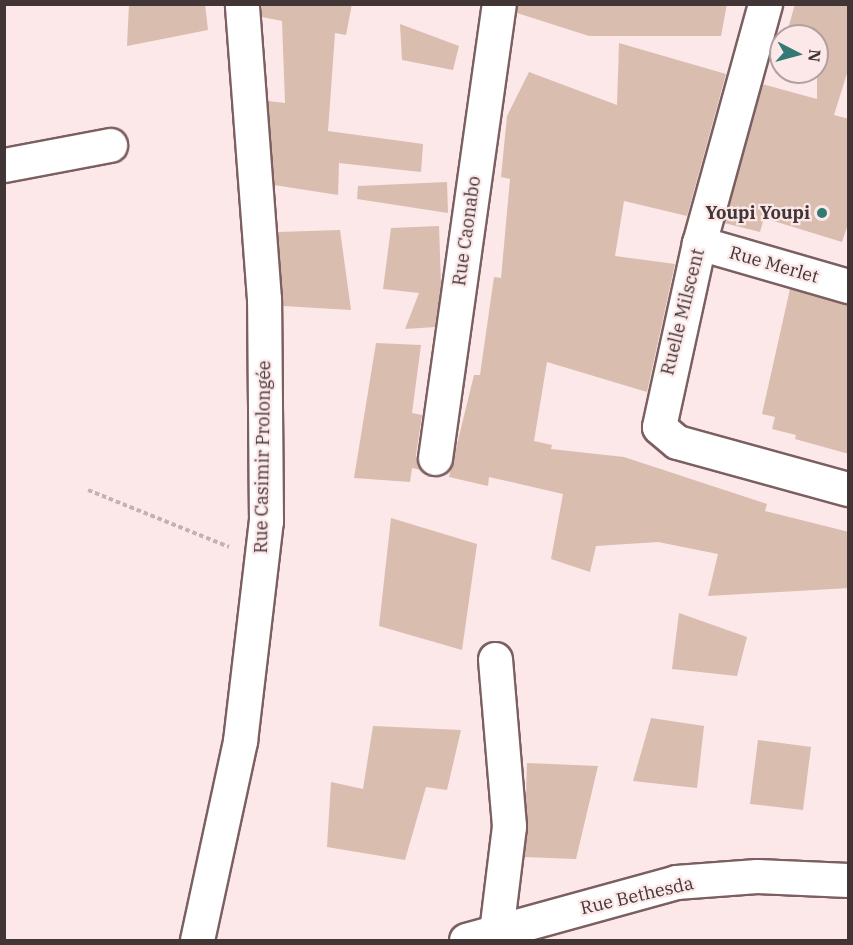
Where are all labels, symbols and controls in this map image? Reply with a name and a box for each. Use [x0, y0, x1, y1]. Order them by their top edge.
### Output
north arrow [769, 24, 829, 84]
text: N [804, 48, 826, 63]
street label: Rue Caonabo [449, 175, 485, 287]
place label: Youpi Youpi [705, 202, 810, 224]
marker: Youpi Youpi [815, 206, 829, 220]
street label: Rue Merlet [727, 242, 821, 288]
street label: Ruelle Milscent [657, 247, 709, 377]
street label: Rue Casimir Prolongée [251, 360, 275, 554]
street label: Rue Bethesda [578, 872, 696, 920]

